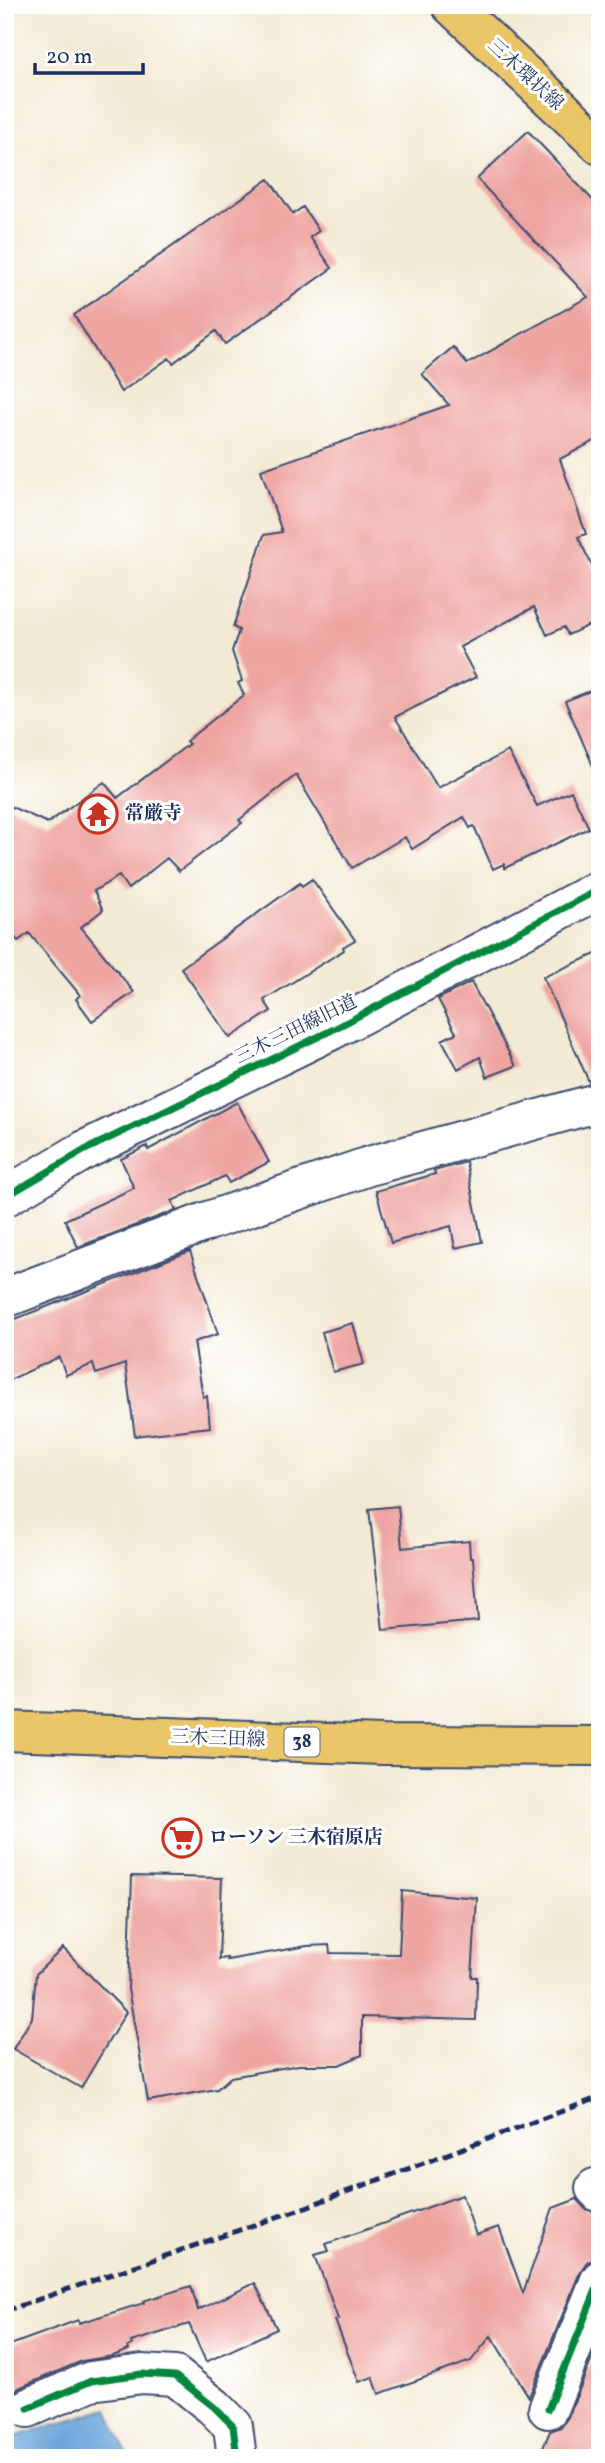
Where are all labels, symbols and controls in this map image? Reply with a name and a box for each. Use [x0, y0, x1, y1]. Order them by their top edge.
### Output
scale bar [35, 32, 144, 76]
street label: 三木環状線 [481, 33, 569, 117]
text: 20 m [46, 43, 92, 72]
temple icon: 常厳寺 [77, 793, 119, 835]
place label: 常厳寺 [125, 801, 182, 827]
street label: 三木三田線旧道 [231, 989, 361, 1071]
street label: 三木三田線 [170, 1724, 266, 1754]
road number: 38 [284, 1728, 320, 1756]
supermarket icon: ローソン 三木宿原店 [161, 1817, 203, 1859]
place label: ローソン 三木宿原店 [209, 1825, 383, 1851]

